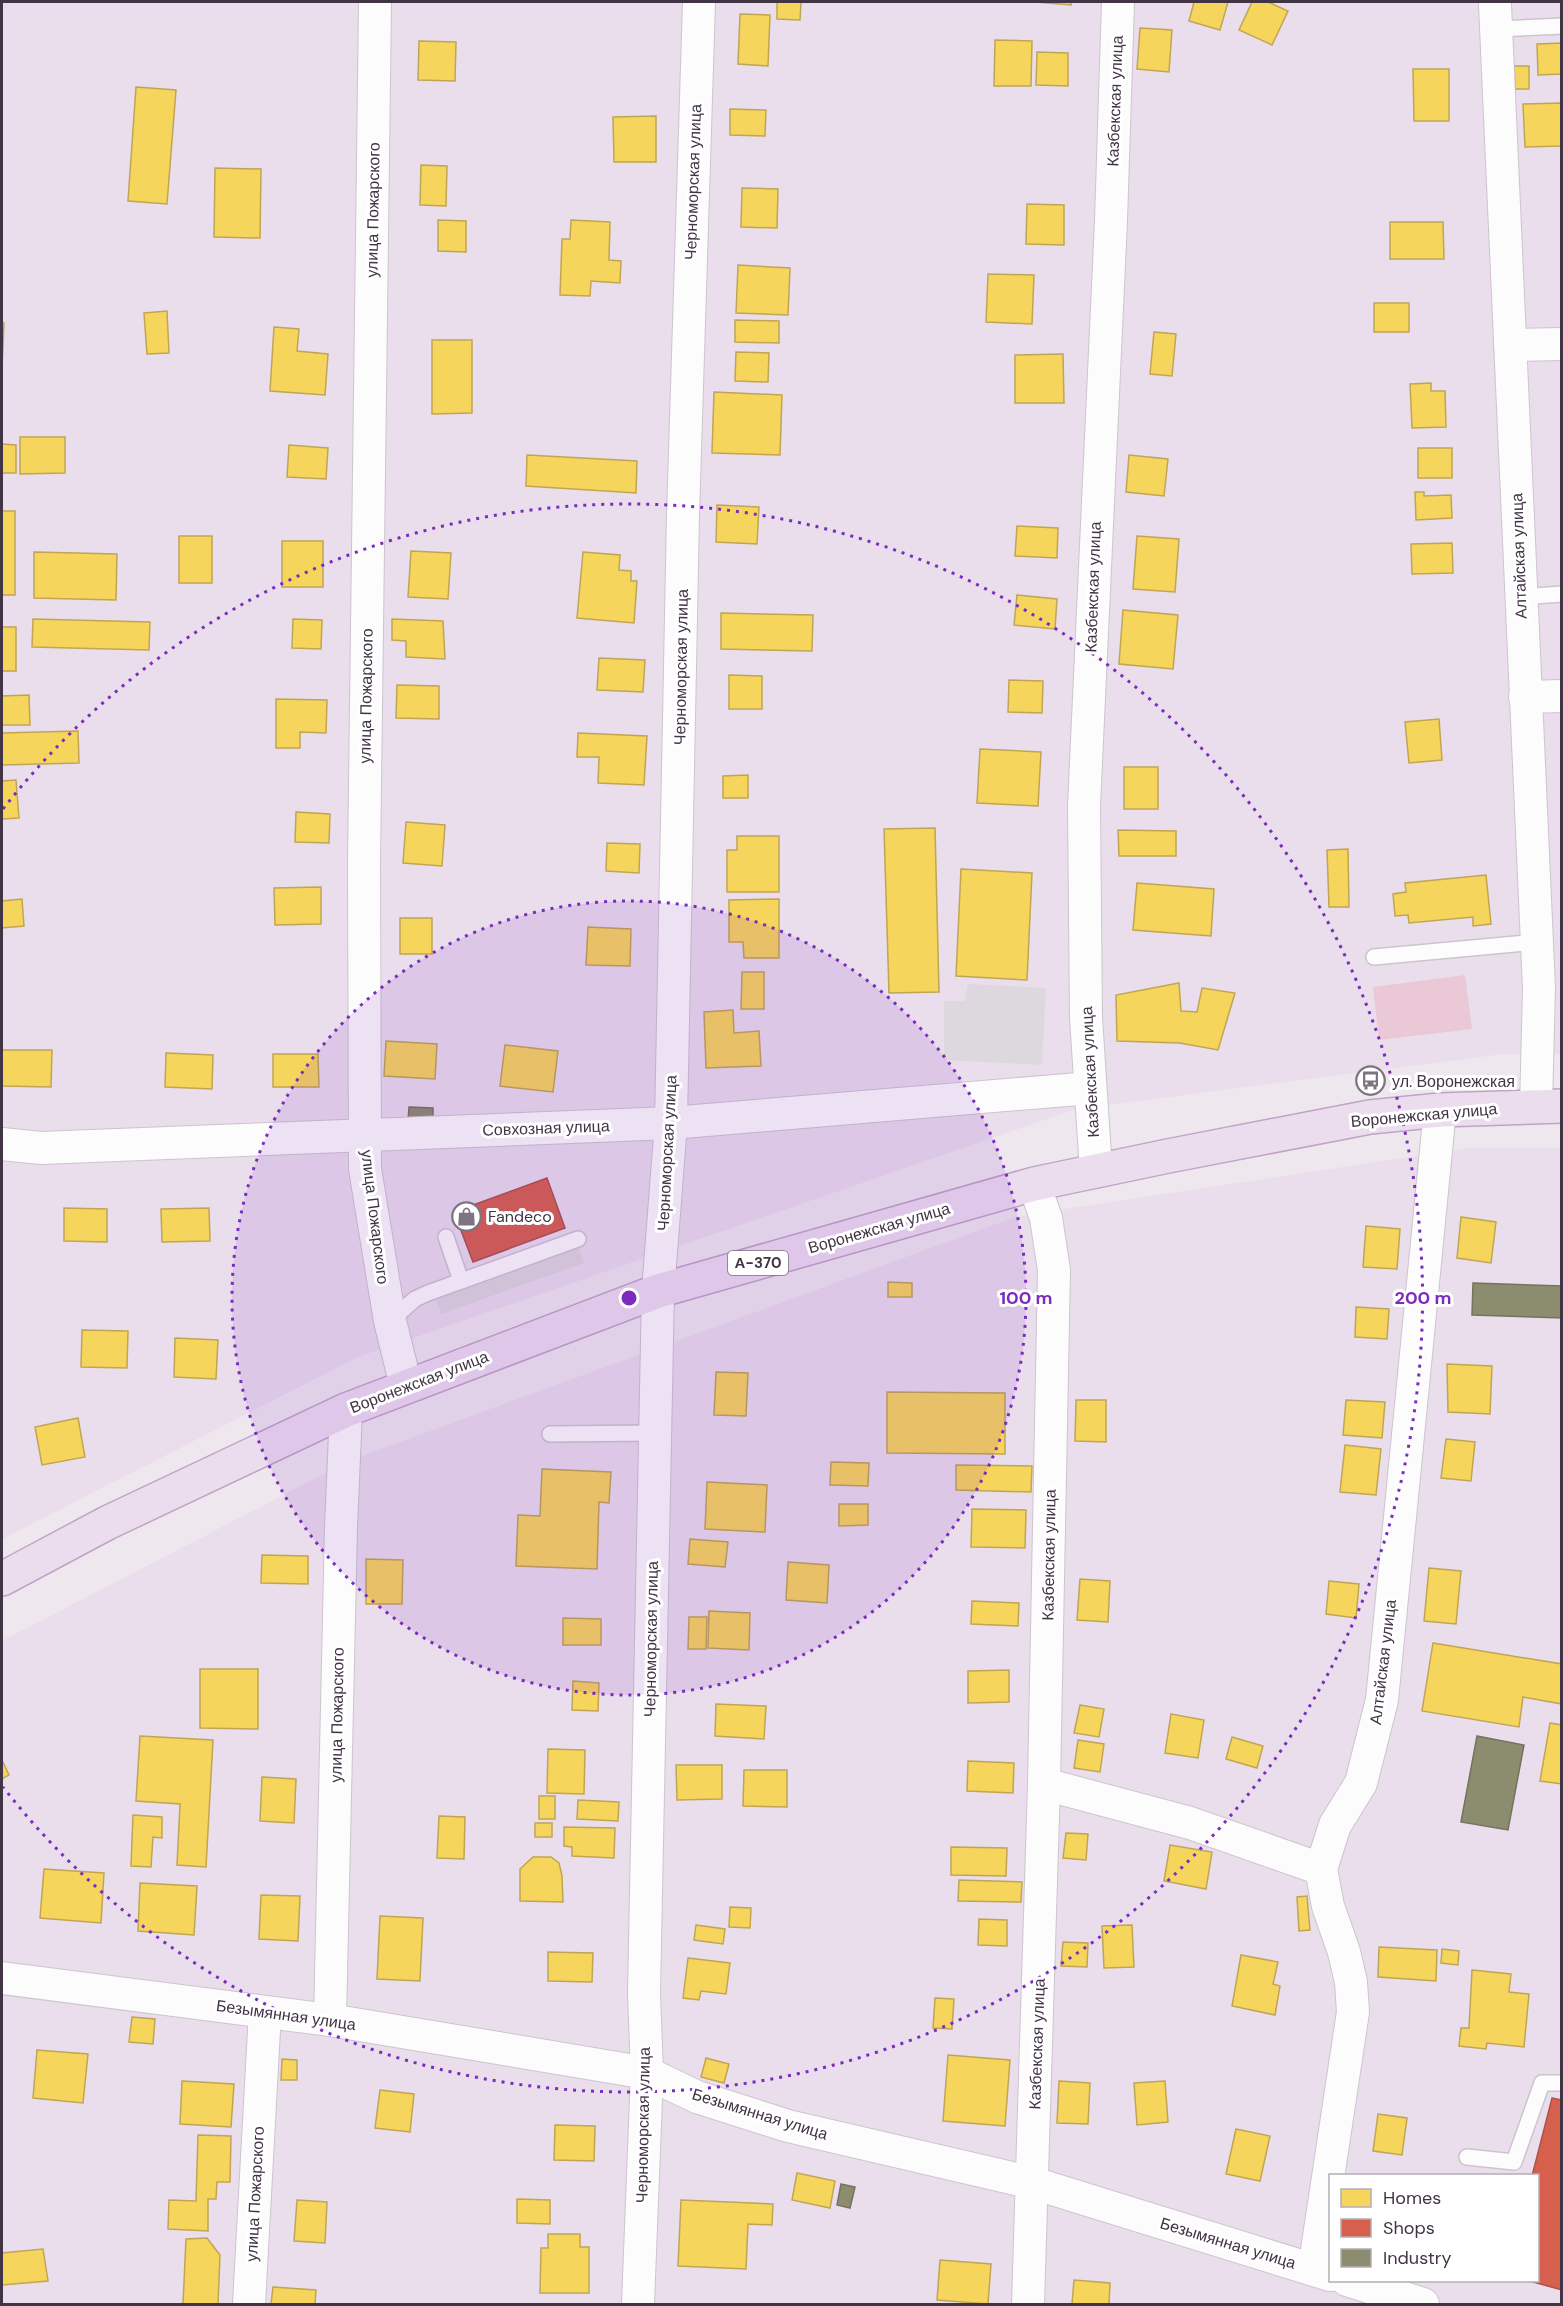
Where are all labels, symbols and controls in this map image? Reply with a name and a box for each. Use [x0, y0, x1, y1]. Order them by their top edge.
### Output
street label: Казбекская улица [1102, 35, 1128, 167]
street label: Черноморская улица [680, 104, 706, 260]
street label: улица Пожарского [361, 142, 385, 278]
street label: Алтайская улица [1506, 493, 1532, 619]
street label: Казбекская улица [1080, 521, 1106, 653]
street label: Черноморская улица [669, 589, 693, 745]
street label: улица Пожарского [354, 628, 378, 764]
street label: Казбекская улица [1076, 1006, 1104, 1138]
bus stop icon: ул. Воронежская [1355, 1065, 1387, 1097]
place label: ул. Воронежская [1392, 1071, 1515, 1092]
street label: Черноморская улица [652, 1074, 682, 1232]
street label: Воронежская улица [1350, 1098, 1498, 1132]
street label: Совхозная улица [482, 1115, 610, 1141]
street label: улица Пожарского [356, 1149, 394, 1286]
street label: Воронежская улица [806, 1198, 953, 1258]
shop icon: Fandeco [451, 1200, 483, 1232]
place label: Fandeco [488, 1206, 552, 1227]
road number: А-370 [728, 1251, 788, 1275]
text: 100 m [999, 1286, 1053, 1310]
text: 200 m [1395, 1286, 1451, 1310]
centre of rings [619, 1288, 639, 1308]
street label: Воронежская улица [347, 1346, 491, 1418]
street label: Казбекская улица [1037, 1489, 1061, 1621]
street label: Черноморская улица [639, 1561, 663, 1717]
street label: Алтайская улица [1365, 1598, 1401, 1726]
street label: улица Пожарского [325, 1647, 349, 1783]
street label: Казбекская улица [1024, 1978, 1050, 2110]
street label: Безымянная улица [215, 1995, 357, 2035]
street label: Черноморская улица [631, 2047, 655, 2203]
street label: Безымянная улица [689, 2083, 831, 2145]
street label: улица Пожарского [241, 2126, 269, 2262]
legend [1329, 2174, 1539, 2282]
text: Homes [1383, 2186, 1441, 2210]
street label: Безымянная улица [1157, 2212, 1299, 2274]
text: Shops [1383, 2216, 1435, 2240]
text: Industry [1383, 2246, 1452, 2270]

